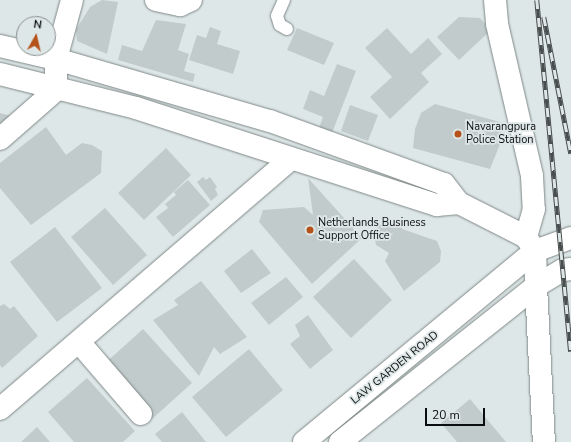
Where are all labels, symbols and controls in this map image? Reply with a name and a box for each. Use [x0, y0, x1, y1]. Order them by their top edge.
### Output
north arrow [16, 16, 56, 56]
text: N [32, 17, 43, 33]
place label: Navarangpura Police Station [466, 121, 536, 147]
marker: Navarangpura Police Station [453, 129, 463, 139]
place label: Netherlands Business Support Office [318, 217, 426, 243]
marker: Netherlands Business Support Office [305, 225, 315, 235]
street label: LAW GARDEN ROAD [349, 329, 441, 407]
scale bar [427, 400, 487, 426]
text: 20 m [432, 407, 460, 423]

